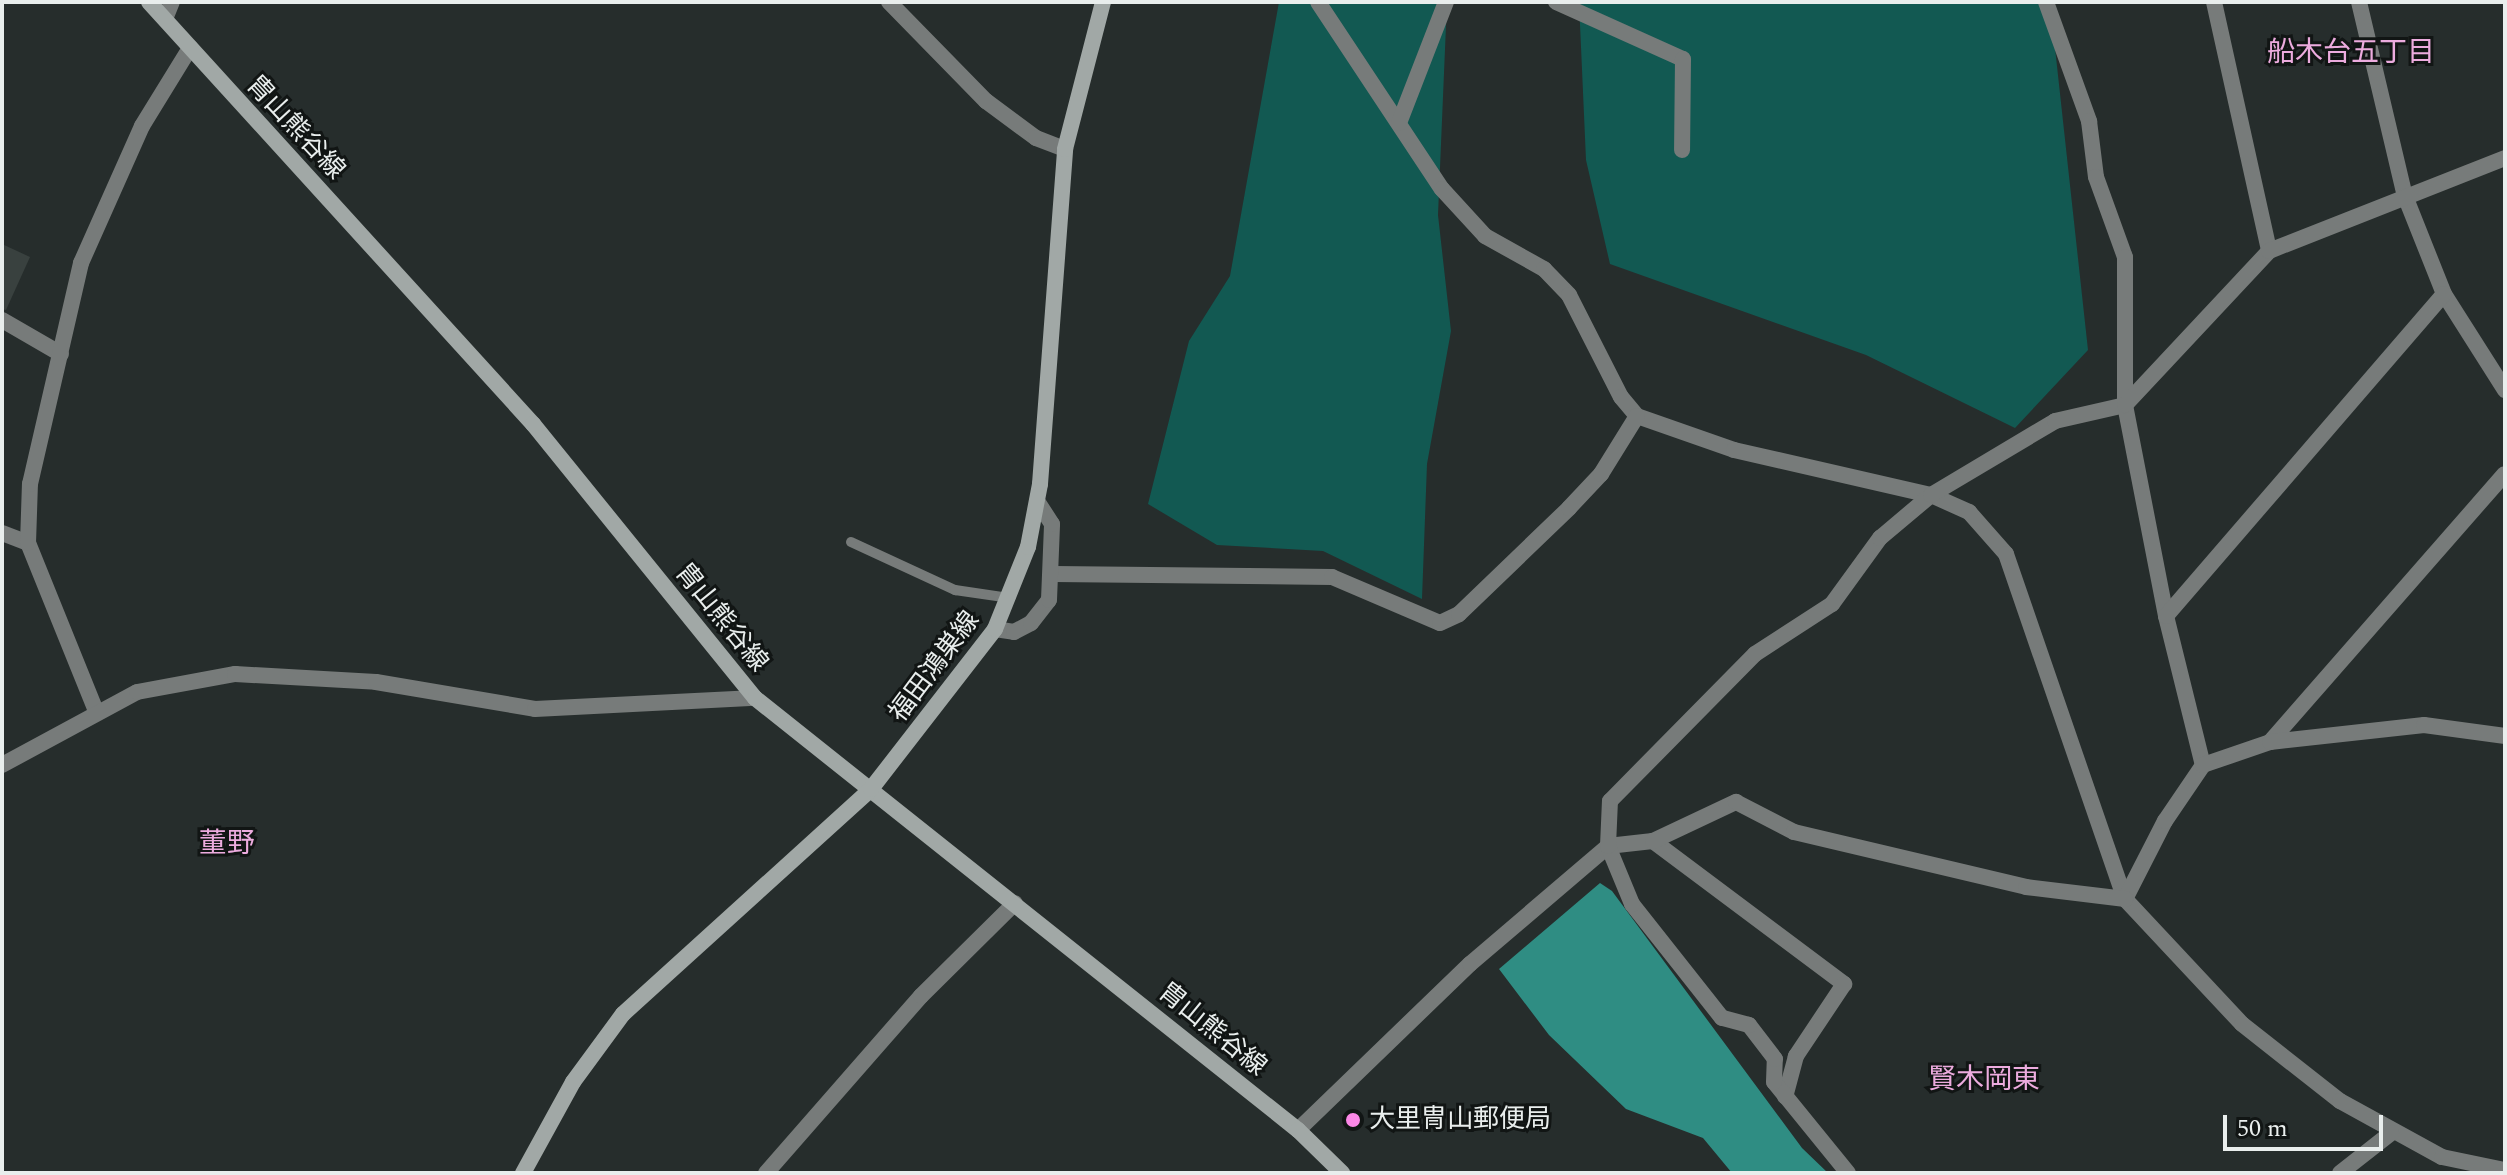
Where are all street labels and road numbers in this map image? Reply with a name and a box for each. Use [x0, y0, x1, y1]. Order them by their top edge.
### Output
street label: 胄山熊谷線 [239, 70, 351, 186]
street label: 胄山熊谷線 [668, 558, 774, 678]
street label: 福田鴻巣線 [883, 606, 987, 728]
street label: 胄山熊谷線 [1152, 977, 1272, 1083]

